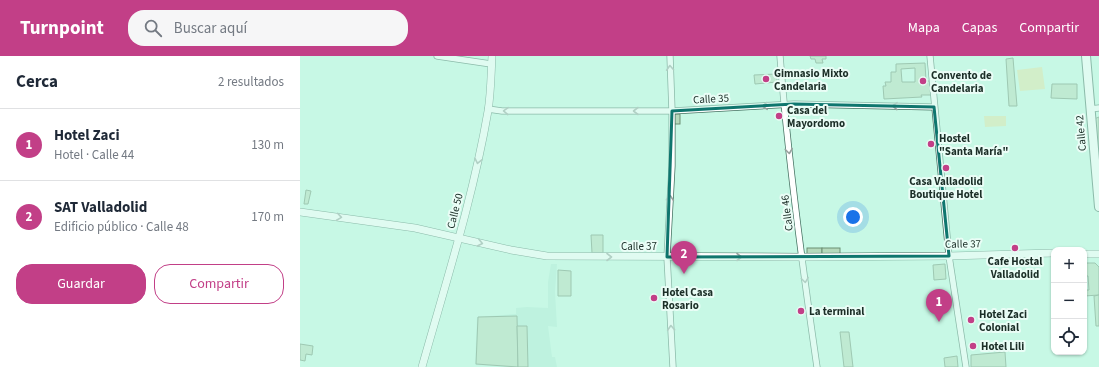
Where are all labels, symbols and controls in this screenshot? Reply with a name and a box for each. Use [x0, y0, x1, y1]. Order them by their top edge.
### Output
search box [128, 10, 408, 46]
text: Turnpoint [20, 15, 104, 42]
icon: search [142, 17, 164, 39]
text: Buscar aquí [174, 18, 247, 39]
text: Mapa [908, 18, 940, 38]
text: Capas [962, 18, 997, 38]
text: Compartir [1019, 18, 1079, 38]
one-way arrow [666, 65, 675, 71]
place label: Gimnasio Mixto Candelaria [774, 66, 849, 94]
place label: Convento de Candelaria [931, 68, 992, 96]
text: Cerca [16, 70, 58, 94]
text: 2 resultados [218, 73, 284, 91]
marker: Gimnasio Mixto Candelaria [761, 74, 771, 84]
marker: Convento de Candelaria [918, 76, 928, 86]
street label: Calle 35 [693, 91, 729, 107]
one-way arrow [762, 102, 768, 110]
one-way arrow [892, 102, 898, 110]
place label: Casa del Mayordomo [787, 103, 845, 131]
one-way arrow [503, 107, 509, 115]
one-way arrow [633, 107, 639, 115]
marker: Casa del Mayordomo [774, 111, 784, 121]
street label: Calle 42 [1072, 114, 1090, 152]
text: Hotel Zaci [54, 125, 120, 146]
place label: Hostel "Santa María" [939, 131, 1008, 159]
text: 1 [26, 136, 32, 154]
text: 130 m [251, 136, 284, 154]
marker: Hostel "Santa María" [926, 139, 936, 149]
text: Hotel · Calle 44 [54, 146, 134, 164]
one-way arrow [784, 147, 793, 154]
one-way arrow [474, 158, 482, 164]
marker: Casa Valladolid Boutique Hotel [941, 163, 951, 173]
place label: Casa Valladolid Boutique Hotel [909, 174, 983, 202]
street label: Calle 50 [443, 192, 467, 230]
street label: Calle 46 [777, 194, 797, 232]
one-way arrow [666, 195, 675, 201]
text: SAT Valladolid [54, 197, 147, 218]
your location [843, 207, 863, 227]
text: 2 [26, 208, 32, 226]
text: 170 m [251, 208, 284, 226]
one-way arrow [336, 212, 342, 221]
text: Edificio público · Calle 48 [54, 218, 189, 236]
street label: Calle 37 [945, 236, 981, 252]
one-way arrow [477, 239, 483, 247]
street label: Calle 37 [621, 239, 657, 254]
pin: 2 [671, 241, 697, 274]
marker: Cafe Hostal Valladolid [1010, 243, 1020, 253]
map controls [1051, 247, 1087, 355]
button: + [1051, 247, 1087, 283]
one-way arrow [606, 253, 612, 261]
one-way arrow [736, 253, 742, 261]
place label: Cafe Hostal Valladolid [988, 254, 1043, 282]
button: Guardar [16, 264, 146, 304]
button: Compartir [154, 264, 284, 304]
one-way arrow [800, 276, 809, 283]
button: − [1051, 283, 1087, 319]
place label: Hotel Casa Rosario [662, 285, 713, 313]
pin: 1 [926, 289, 952, 322]
marker: Hotel Casa Rosario [649, 293, 659, 303]
place label: La terminal [809, 304, 865, 319]
marker: La terminal [796, 306, 806, 316]
place label: Hotel Zaci Colonial [979, 307, 1027, 335]
marker: Hotel Zaci Colonial [966, 315, 976, 325]
button: locate [1051, 319, 1087, 355]
one-way arrow [666, 325, 675, 331]
place label: Hotel Lili [981, 339, 1024, 354]
marker: Hotel Lili [968, 341, 978, 351]

